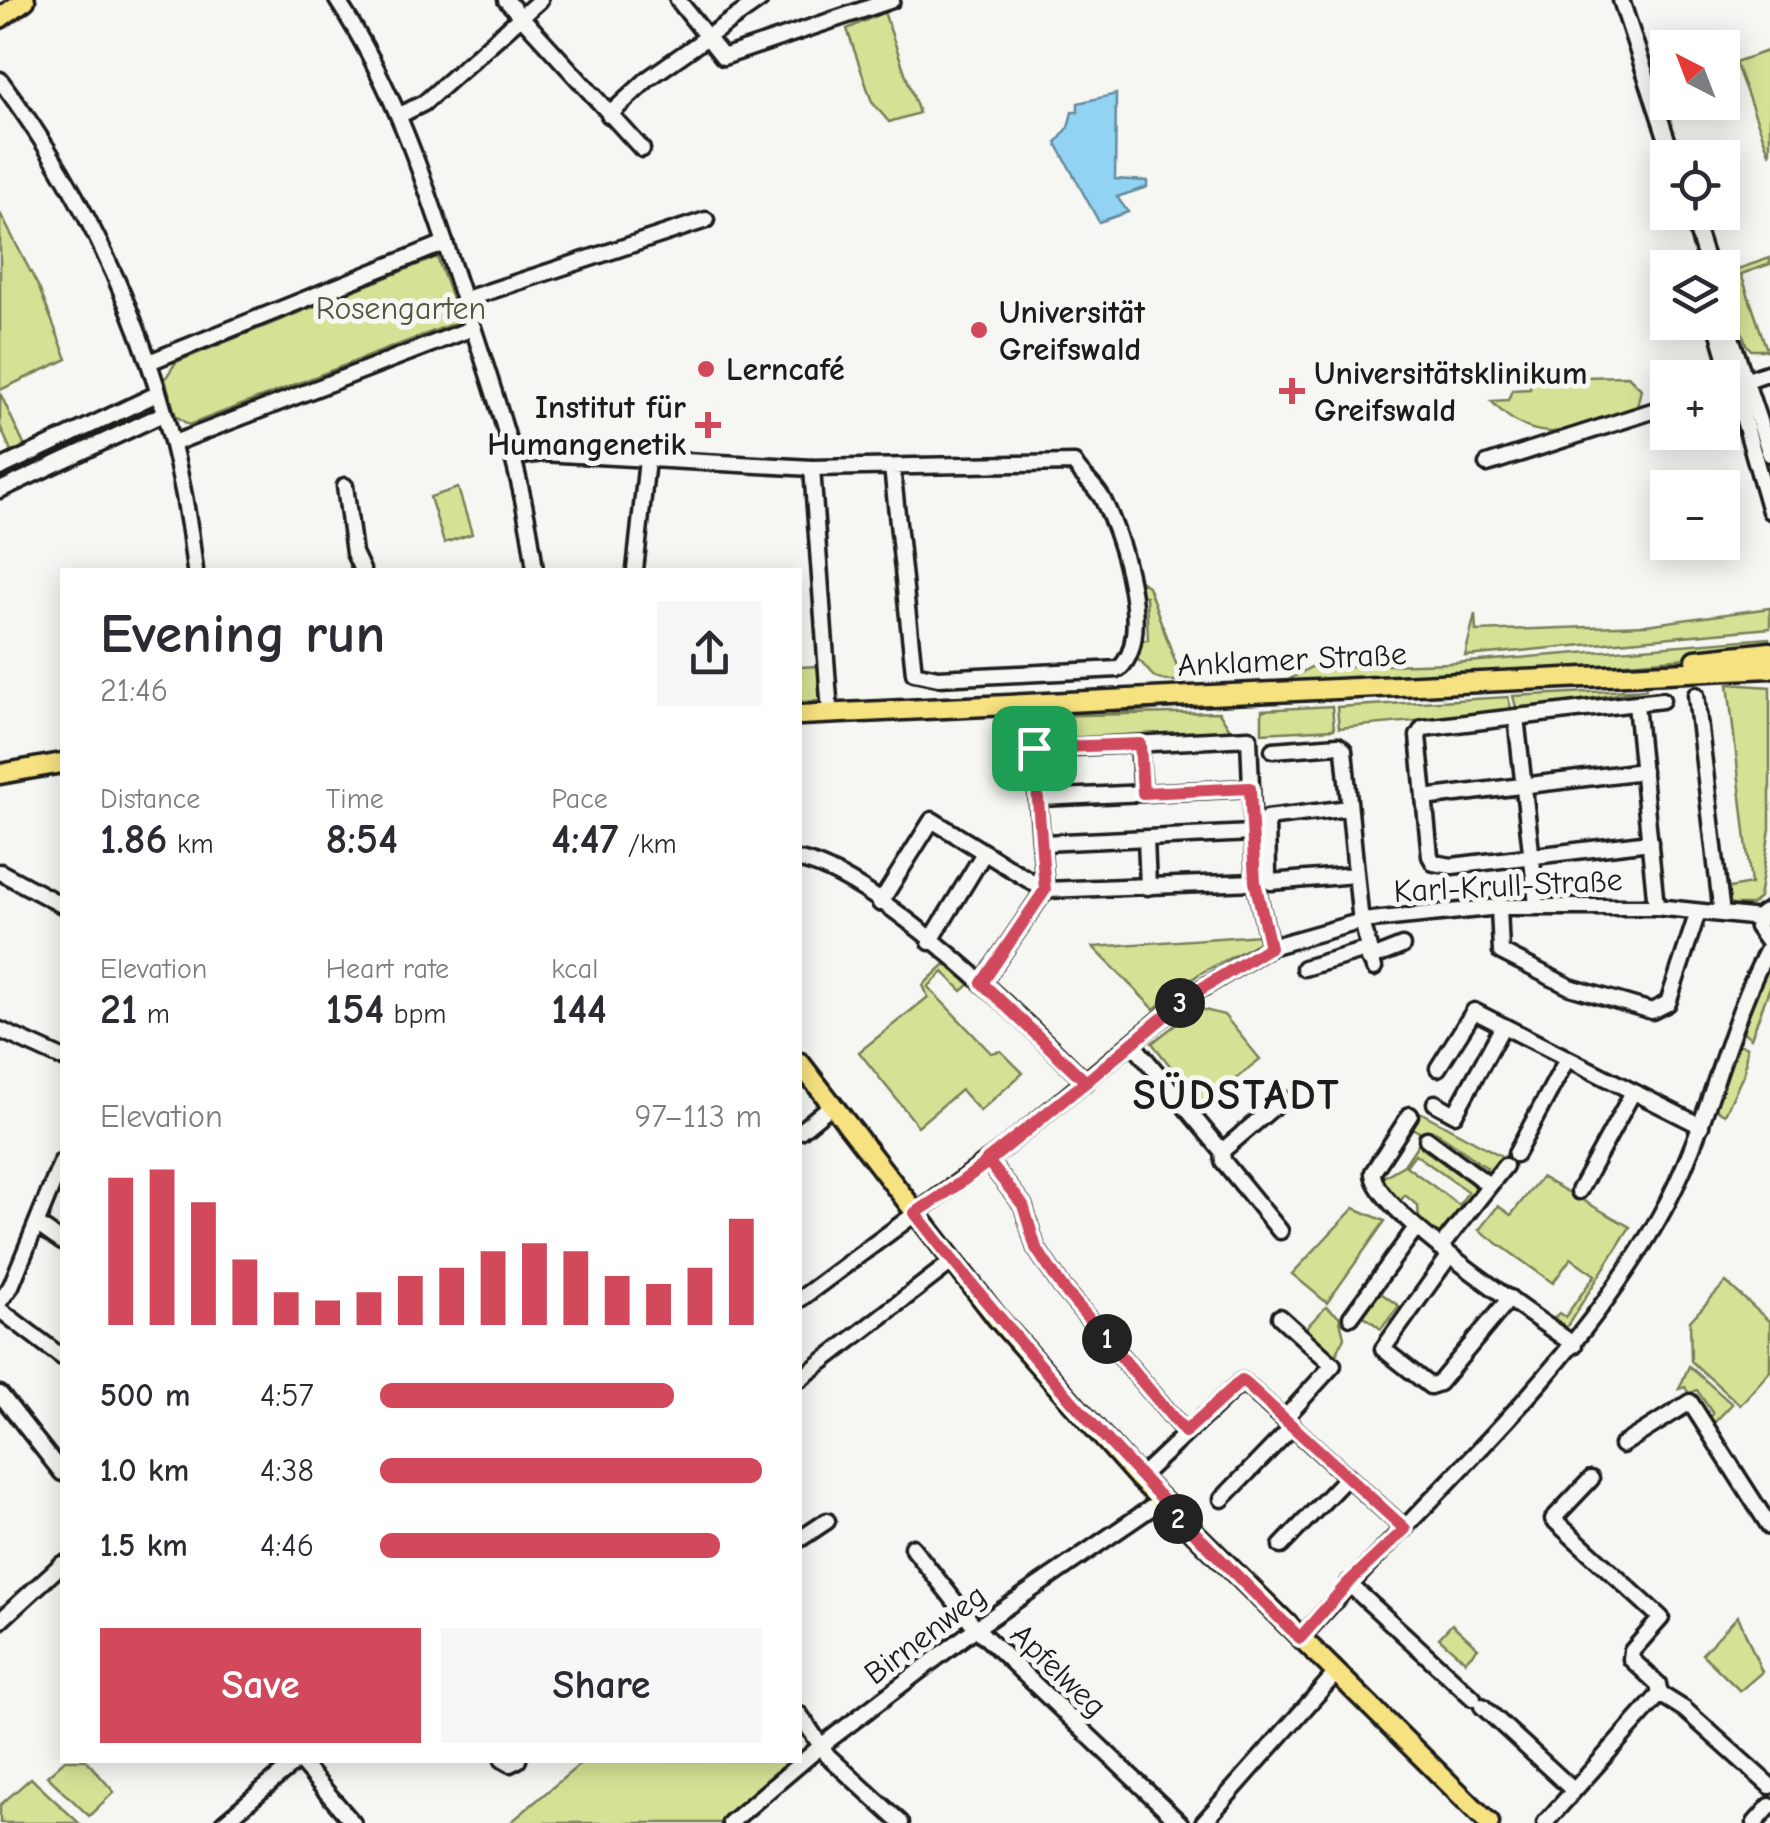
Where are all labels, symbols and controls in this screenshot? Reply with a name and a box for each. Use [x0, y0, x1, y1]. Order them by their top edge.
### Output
north arrow [1650, 30, 1740, 120]
map controls [1650, 30, 1740, 560]
button: locate [1650, 140, 1740, 230]
button: layers [1650, 250, 1740, 340]
park label: Rosengarten [316, 290, 486, 327]
place label: Universität Greifswald [999, 294, 1146, 368]
marker: Universität Greifswald [968, 319, 990, 341]
place label: Lerncafé [726, 351, 845, 388]
place label: Universitätsklinikum Greifswald [1314, 355, 1587, 429]
marker: Lerncafé [695, 358, 717, 380]
button: + [1650, 360, 1740, 450]
marker: Universitätsklinikum Greifswald [1279, 378, 1305, 404]
place label: Institut für Humangenetik [487, 389, 686, 463]
marker: Institut für Humangenetik [695, 412, 721, 438]
button: − [1650, 470, 1740, 560]
button: share [657, 601, 762, 706]
text: Evening run [100, 602, 385, 666]
street label: Anklamer Straße [1176, 635, 1408, 684]
text: 21:46 [100, 672, 168, 709]
pin [992, 706, 1077, 791]
icon: arrive [1007, 721, 1062, 776]
text: Distance [100, 783, 200, 815]
text: Time [326, 783, 384, 815]
text: Pace [551, 783, 608, 815]
text: 1.86 [100, 815, 168, 864]
text: 8:54 [326, 815, 398, 864]
text: 4:47 [551, 815, 618, 864]
text: km [168, 828, 214, 860]
text: /km [618, 828, 677, 860]
street label: Karl-Krull-Straße [1393, 861, 1623, 910]
text: Elevation [100, 953, 207, 985]
text: Heart rate [326, 953, 449, 985]
text: kcal [551, 953, 598, 985]
pin: 3 [1155, 978, 1205, 1028]
text: 21 [100, 985, 137, 1034]
text: 154 [326, 985, 384, 1034]
text: 144 [551, 985, 607, 1034]
text: 3 [1173, 987, 1187, 1019]
text: m [137, 998, 170, 1030]
text: bpm [384, 998, 447, 1030]
district label: SÜDSTADT [1133, 1071, 1341, 1120]
text: Elevation [100, 1098, 223, 1135]
text: 97–113 m [635, 1098, 762, 1135]
pin: 1 [1082, 1314, 1132, 1364]
text: 1 [1101, 1323, 1113, 1355]
text: 500 m [100, 1377, 190, 1414]
text: 4:57 [260, 1377, 314, 1414]
text: 1.0 km [100, 1452, 189, 1489]
text: 4:38 [260, 1452, 314, 1489]
pin: 2 [1153, 1494, 1203, 1544]
text: 2 [1171, 1503, 1185, 1535]
text: 1.5 km [100, 1527, 188, 1564]
text: 4:46 [260, 1527, 314, 1564]
street label: Birnenweg [857, 1577, 993, 1692]
street label: Apfelweg [1003, 1616, 1114, 1725]
button: Save [100, 1628, 421, 1743]
button: Share [441, 1628, 762, 1743]

